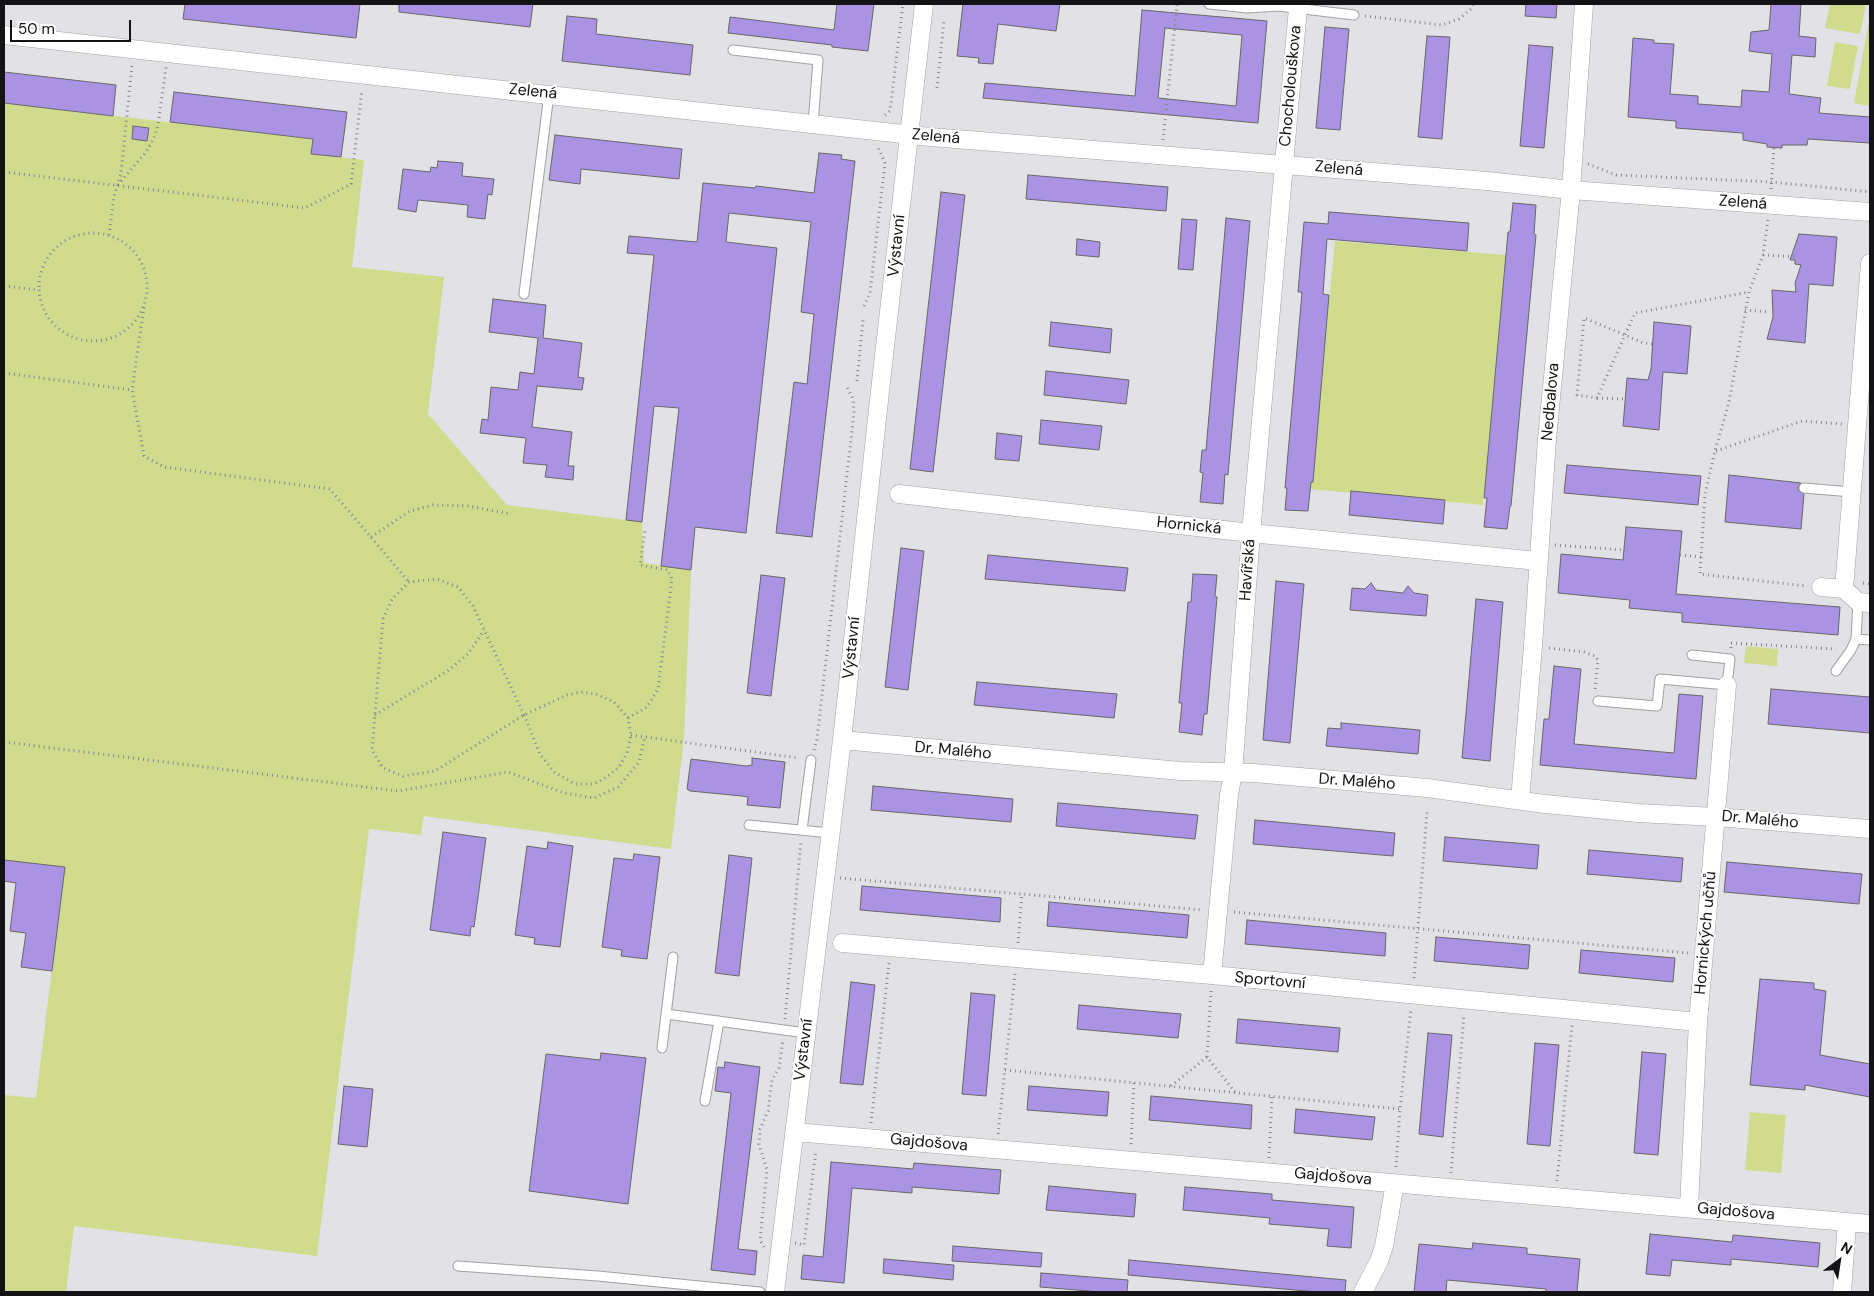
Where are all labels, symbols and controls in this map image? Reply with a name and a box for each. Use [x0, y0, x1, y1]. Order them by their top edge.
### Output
scale bar [12, 10, 134, 42]
text: 50 m [18, 19, 55, 39]
street label: Chocholouškova [1276, 25, 1306, 147]
street label: Zelená [508, 80, 558, 104]
street label: Zelená [911, 125, 961, 149]
street label: Zelená [1314, 157, 1364, 181]
street label: Zelená [1718, 192, 1768, 214]
street label: Výstavní [884, 214, 910, 278]
street label: Nedbalova [1538, 362, 1564, 442]
street label: Hornická [1156, 513, 1222, 539]
street label: Havířská [1236, 538, 1260, 602]
street label: Výstavní [839, 616, 865, 680]
street label: Dr. Malého [914, 738, 992, 764]
street label: Dr. Malého [1318, 770, 1396, 794]
street label: Dr. Malého [1721, 807, 1799, 833]
street label: Hornických učňů [1691, 870, 1721, 996]
street label: Sportovní [1234, 968, 1306, 994]
street label: Výstavní [791, 1018, 817, 1082]
street label: Gajdošova [889, 1130, 969, 1156]
street label: Gajdošova [1293, 1164, 1373, 1190]
street label: Gajdošova [1696, 1199, 1776, 1225]
north arrow [1814, 1236, 1864, 1286]
text: N [1838, 1238, 1856, 1258]

